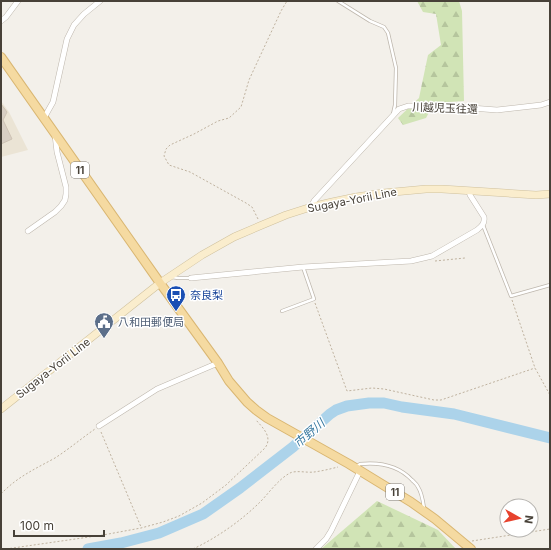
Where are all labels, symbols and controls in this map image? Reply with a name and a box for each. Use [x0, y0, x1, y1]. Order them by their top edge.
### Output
street label: 川越児玉往還 [412, 100, 478, 116]
road number: 11 [71, 162, 89, 178]
street label: Sugaya-Yorii Line [306, 184, 398, 216]
bus stop icon: 奈良梨 [165, 284, 187, 312]
place label: 奈良梨 [190, 288, 223, 302]
public building icon: 八和田郵便局 [93, 311, 115, 339]
place label: 八和田郵便局 [118, 315, 184, 329]
street label: Sugaya-Yorii Line [13, 335, 93, 401]
water label: 市野川 [290, 414, 329, 450]
road number: 11 [386, 484, 404, 500]
north arrow [499, 498, 539, 538]
scale bar [14, 512, 104, 538]
text: N [521, 514, 536, 525]
text: 100 m [20, 518, 54, 533]

